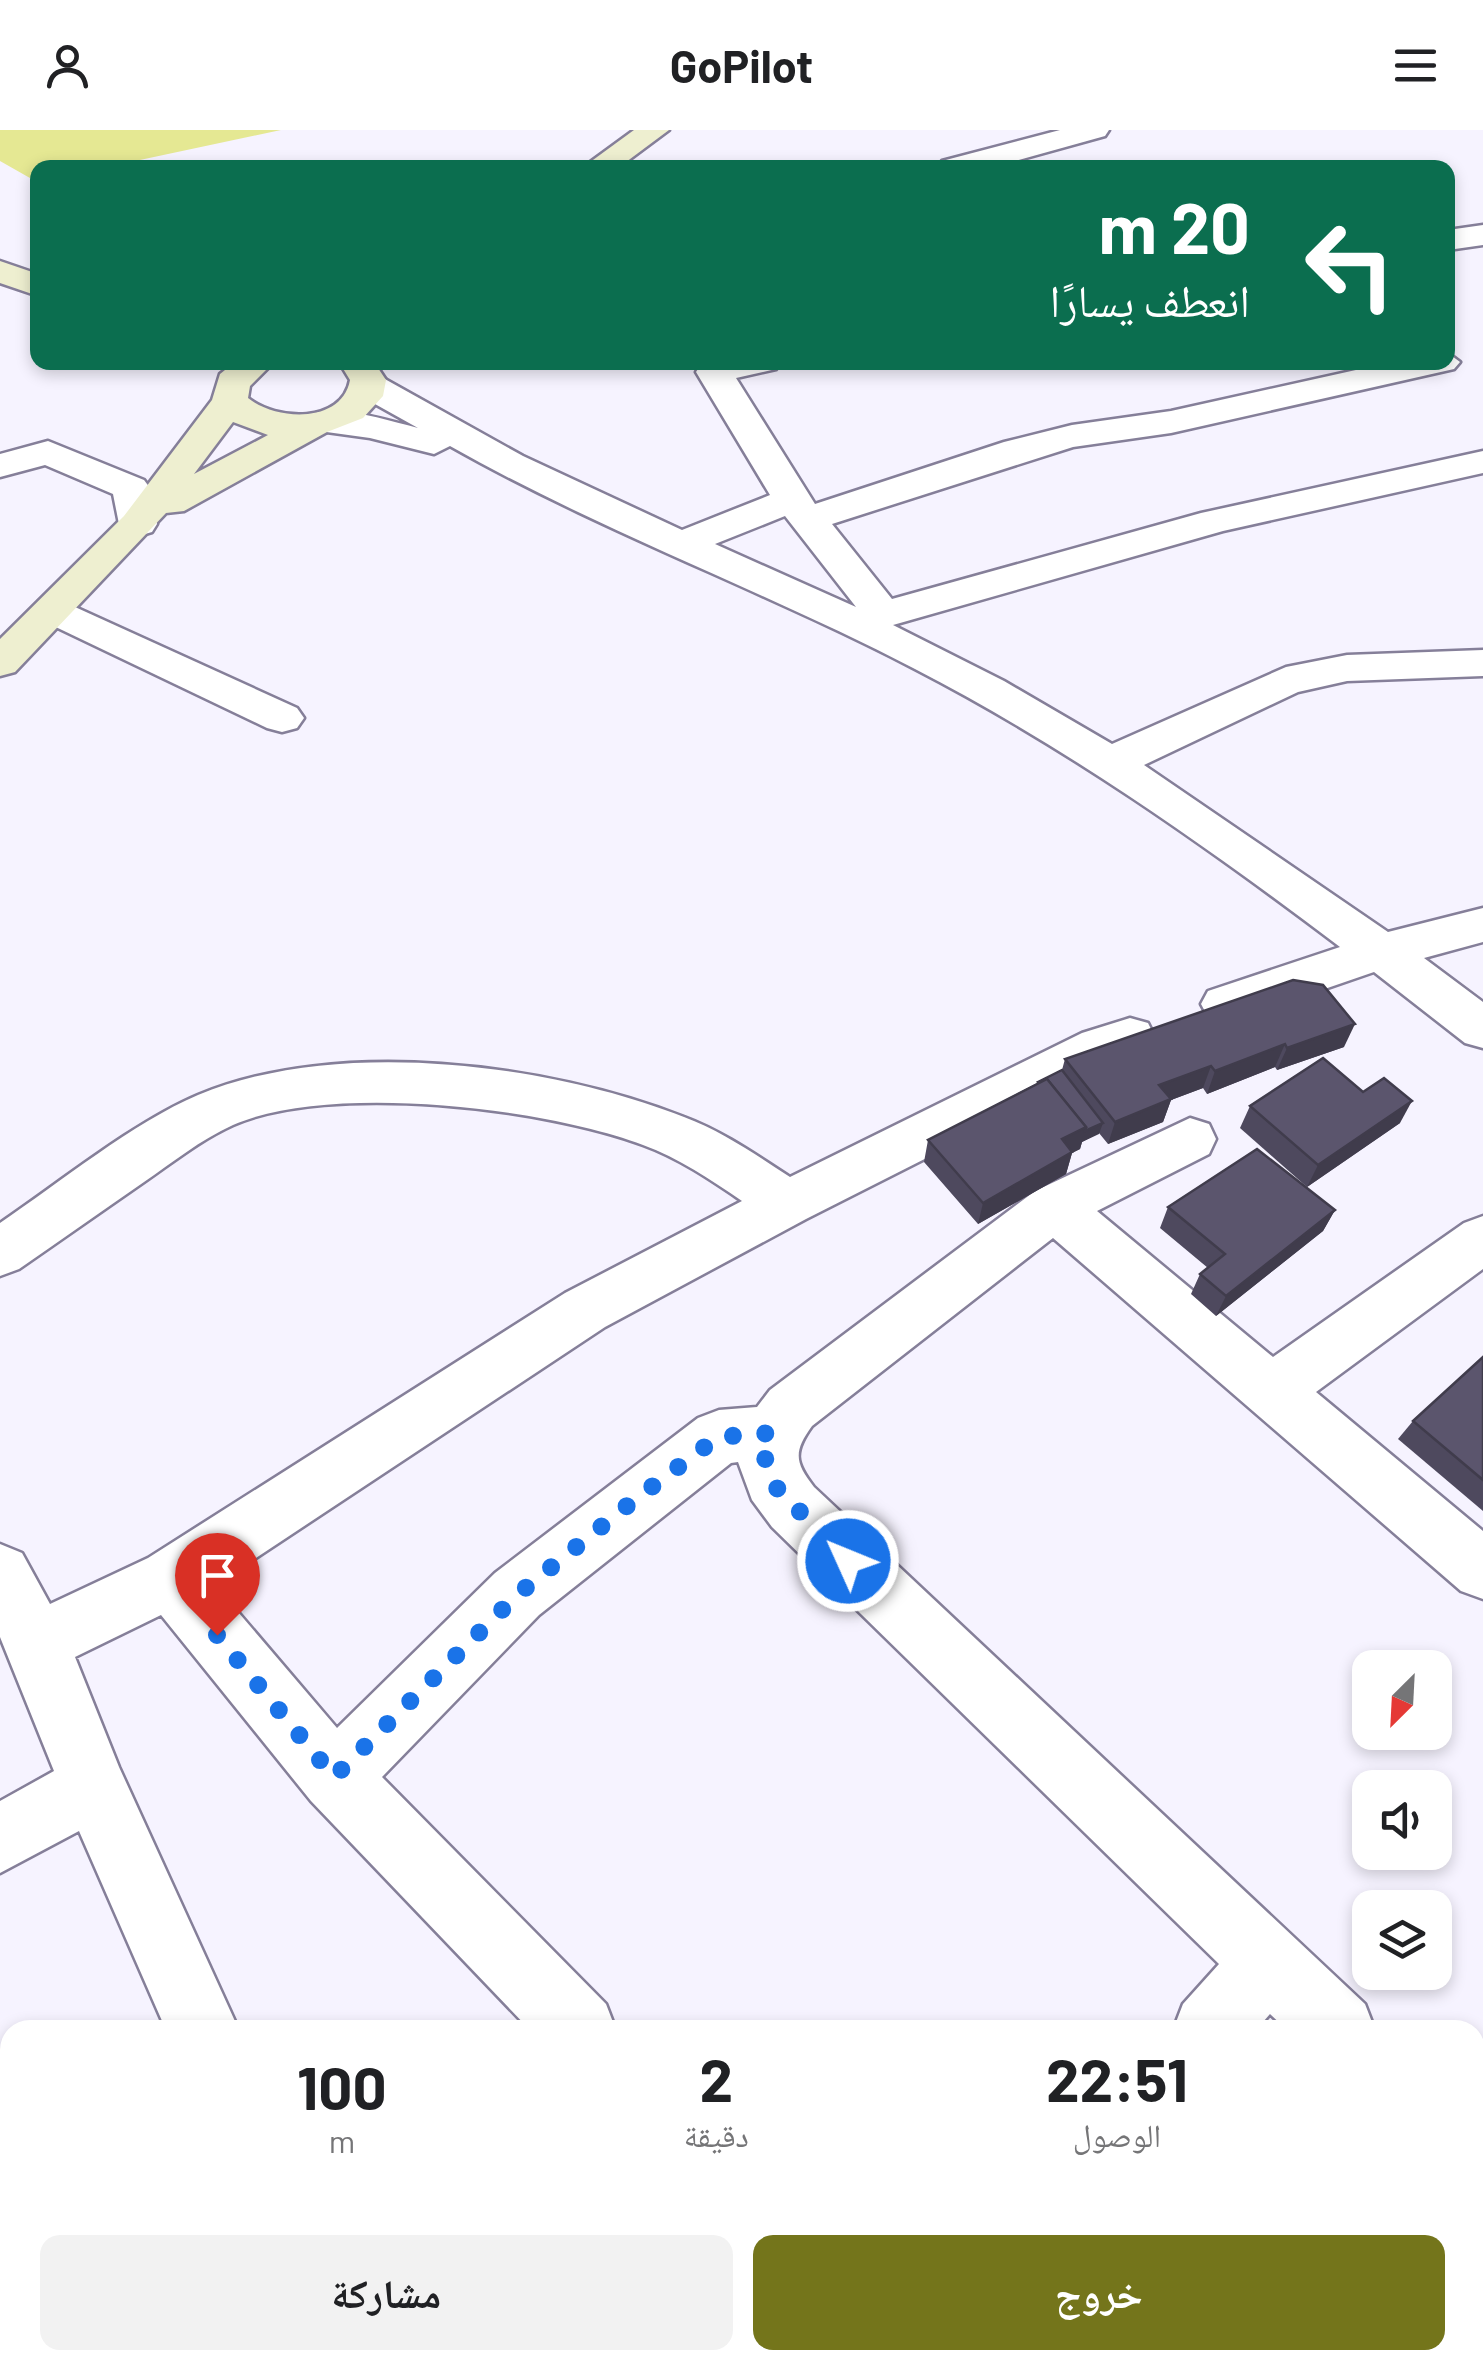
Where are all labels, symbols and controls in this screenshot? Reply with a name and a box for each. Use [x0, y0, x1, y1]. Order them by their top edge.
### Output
icon: person [40, 38, 95, 93]
text: GoPilot [670, 38, 813, 92]
icon: menu [1388, 38, 1443, 93]
text: 20 m [1098, 184, 1250, 268]
icon: left [1285, 200, 1415, 330]
text: انعطف يسارًا [1049, 272, 1250, 326]
position arrow [796, 1509, 900, 1613]
pin [175, 1533, 260, 1636]
icon: arrive [190, 1548, 245, 1603]
north arrow [1352, 1650, 1452, 1750]
map controls [1352, 1650, 1452, 1990]
button: sound [1352, 1770, 1452, 1870]
button: layers [1352, 1890, 1452, 1990]
text: 2 [700, 2042, 733, 2114]
text: 22:51 [1046, 2042, 1188, 2114]
text: 100 [297, 2050, 387, 2122]
text: دقيقة [684, 2115, 749, 2153]
text: الوصول [1073, 2115, 1161, 2153]
text: m [329, 2121, 355, 2159]
button: مشاركة [40, 2235, 733, 2350]
button: خروج [753, 2235, 1445, 2350]

